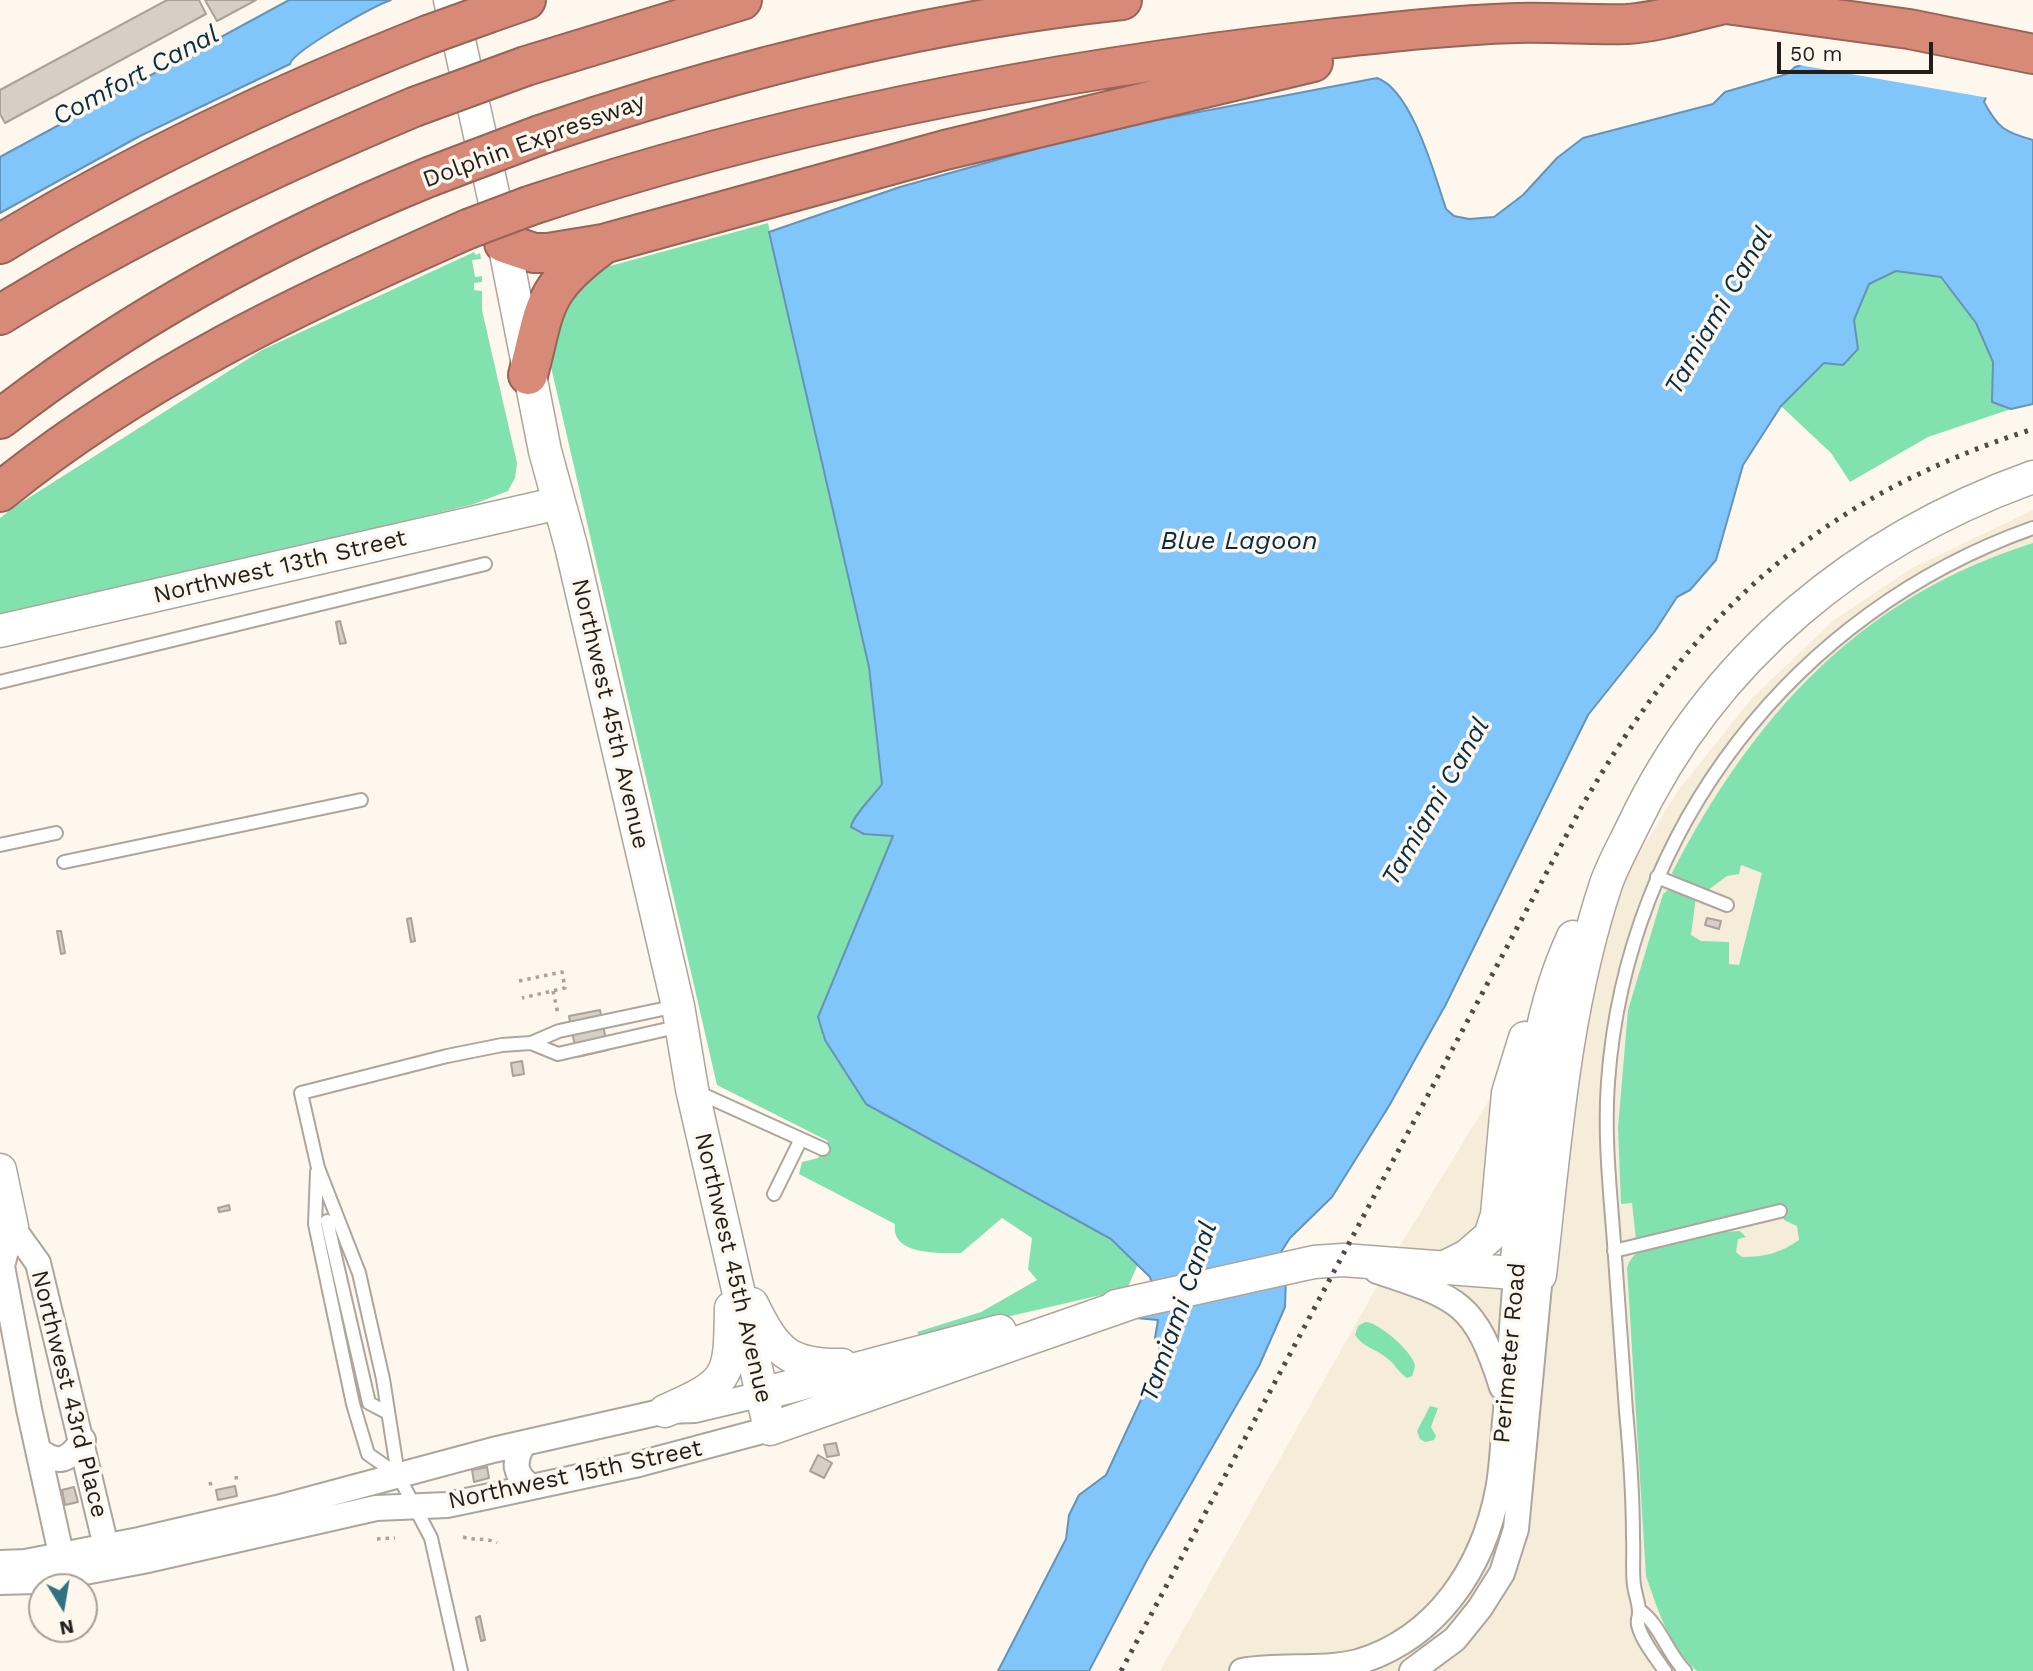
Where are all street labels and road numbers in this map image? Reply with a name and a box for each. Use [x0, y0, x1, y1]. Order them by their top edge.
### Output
street label: Dolphin Expressway [419, 87, 649, 195]
street label: Northwest 13th Street [151, 524, 409, 610]
street label: Northwest 45th Avenue [565, 576, 655, 852]
street label: Northwest 45th Avenue [688, 1130, 778, 1406]
street label: Perimeter Road [1488, 1261, 1532, 1445]
street label: Northwest 43rd Place [24, 1267, 114, 1521]
street label: Northwest 15th Street [445, 1434, 705, 1516]

